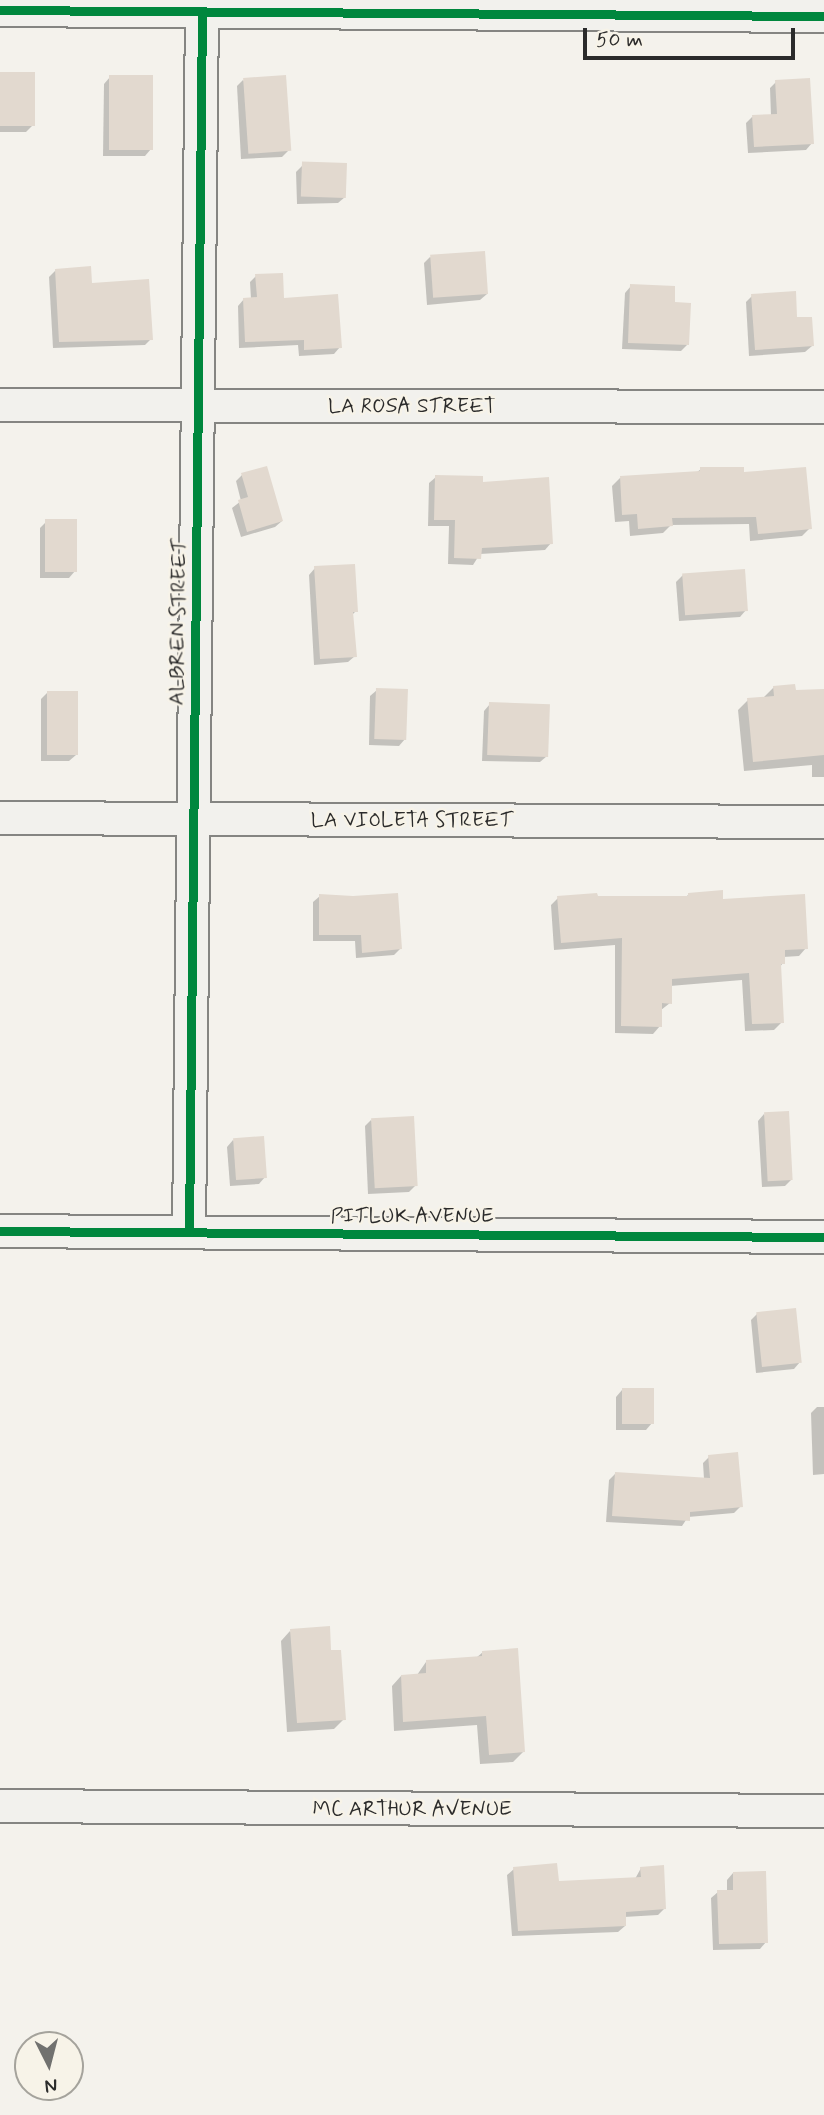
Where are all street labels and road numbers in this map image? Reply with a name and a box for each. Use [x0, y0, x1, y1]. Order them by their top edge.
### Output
street label: LA ROSA STREET [328, 393, 496, 419]
street label: ALBREN STREET [164, 538, 192, 706]
street label: LA VIOLETA STREET [310, 807, 514, 833]
street label: PITLUK AVENUE [329, 1203, 495, 1229]
street label: MC ARTHUR AVENUE [311, 1796, 513, 1822]

